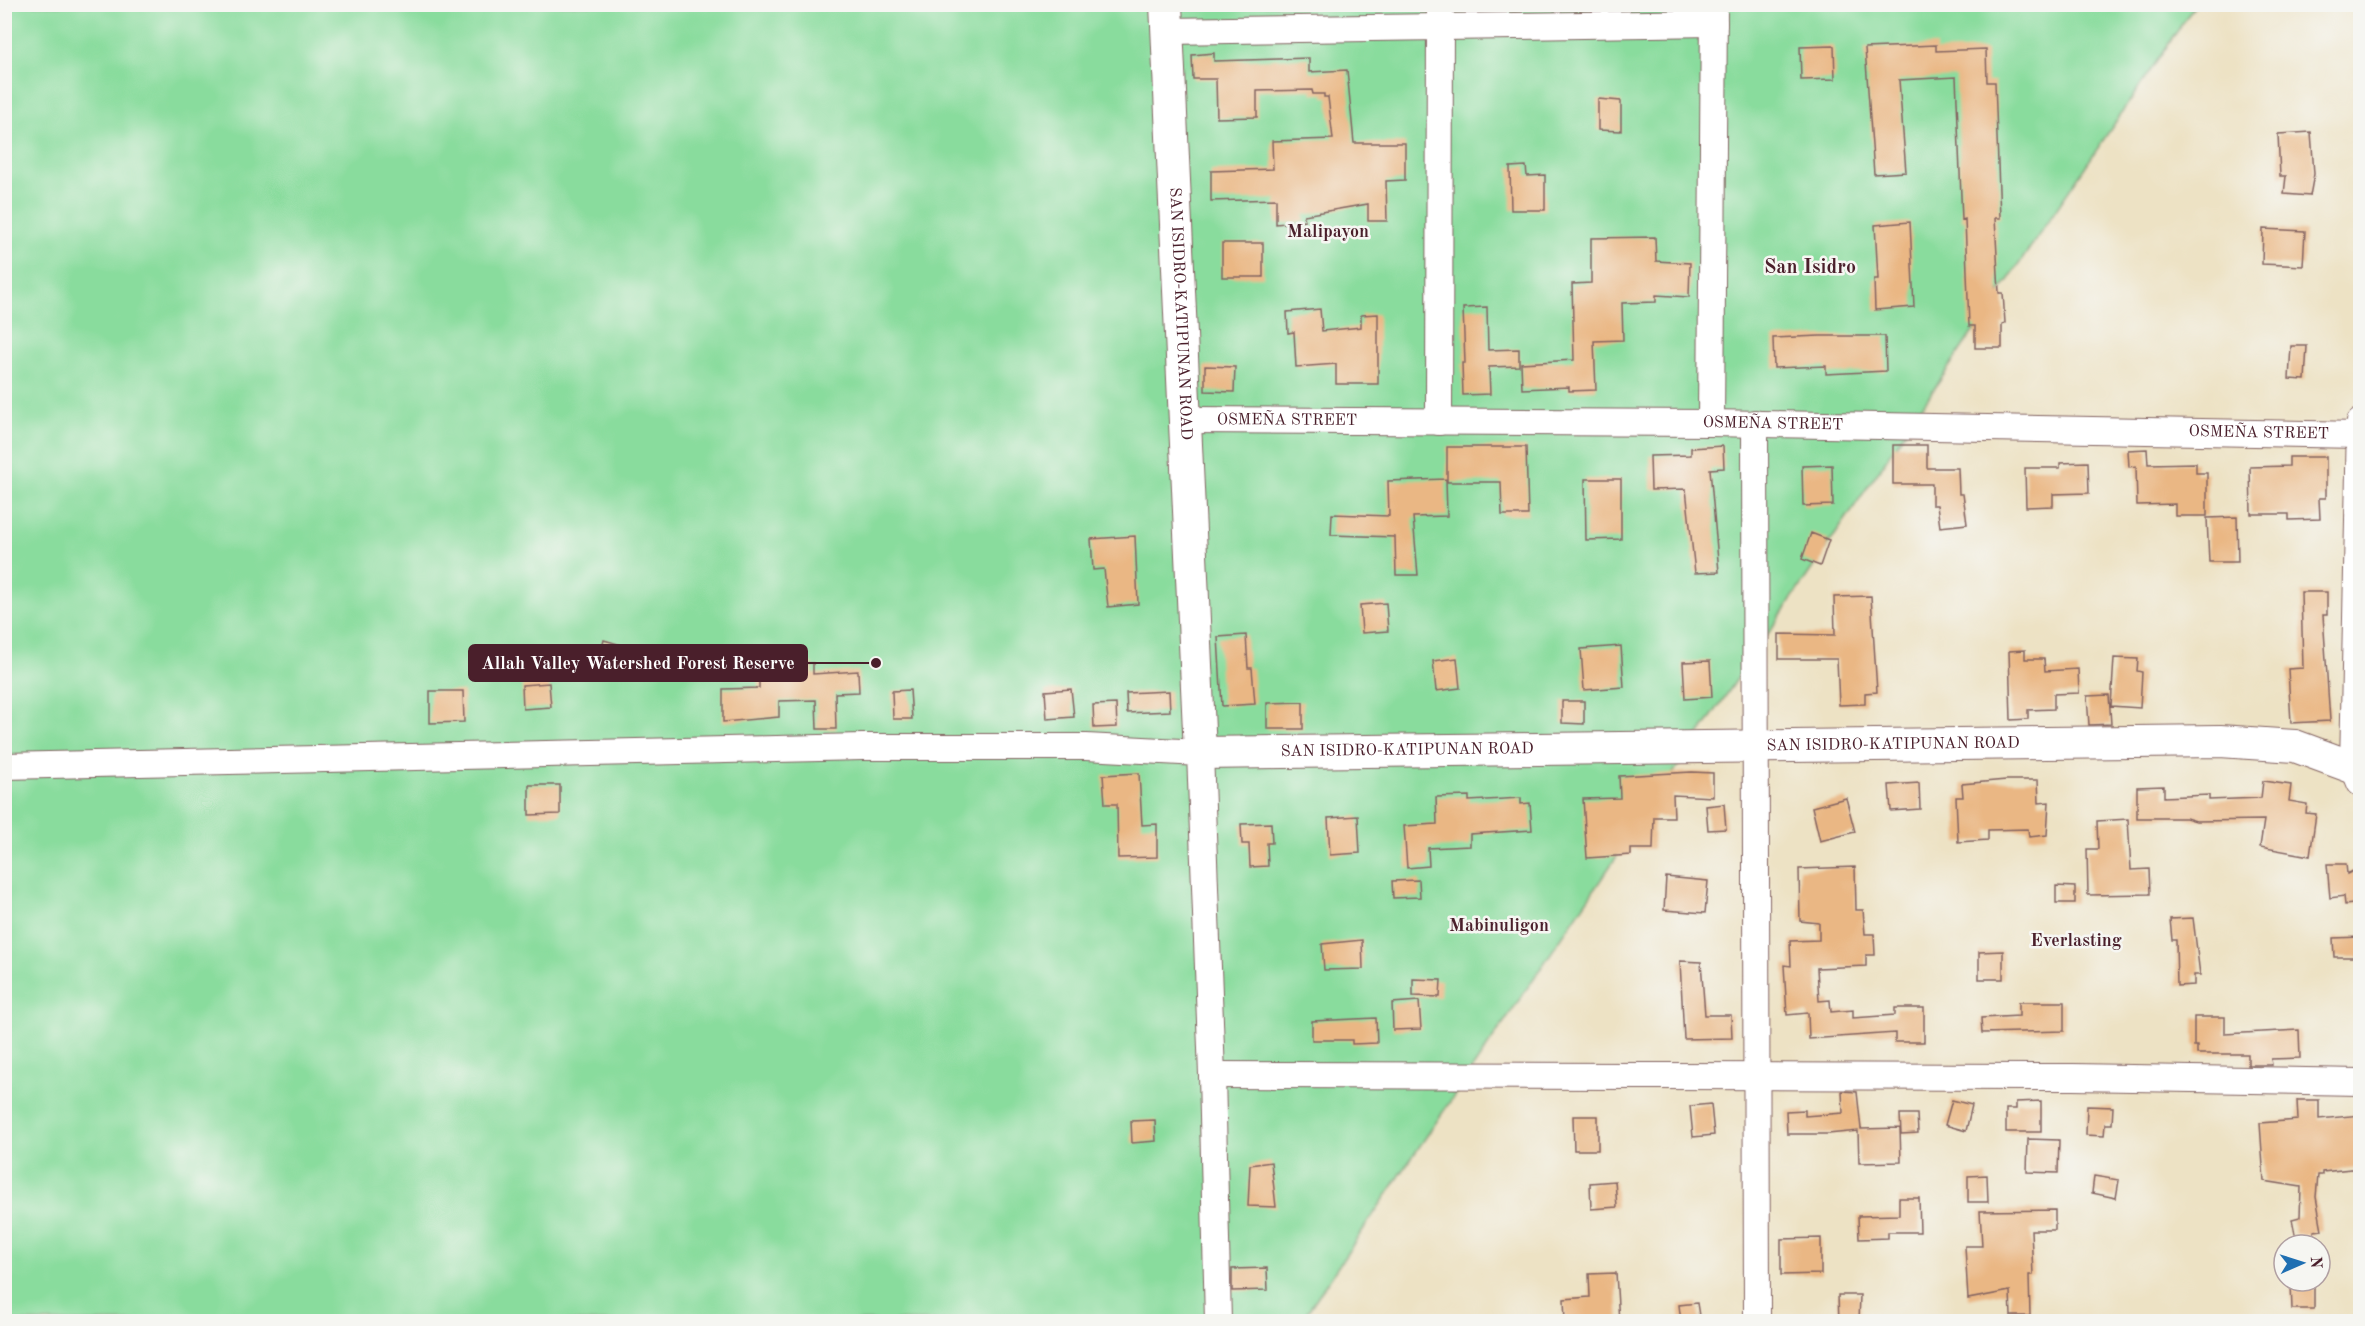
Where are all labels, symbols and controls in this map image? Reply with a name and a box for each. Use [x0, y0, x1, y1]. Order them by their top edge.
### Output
street label: SAN ISIDRO-KATIPUNAN ROAD [1166, 187, 1194, 441]
district label: Malipayon [1287, 223, 1369, 241]
district label: San Isidro [1764, 258, 1856, 278]
street label: OSMEÑA STREET [1217, 407, 1357, 429]
street label: OSMEÑA STREET [1703, 411, 1843, 433]
street label: OSMEÑA STREET [2189, 420, 2329, 442]
callout: Allah Valley Watershed Forest Reserve [469, 645, 807, 681]
text: Allah Valley Watershed Forest Reserve [481, 655, 795, 673]
street label: SAN ISIDRO-KATIPUNAN ROAD [1766, 735, 2020, 754]
street label: SAN ISIDRO-KATIPUNAN ROAD [1281, 741, 1534, 760]
district label: Mabinuligon [1449, 917, 1549, 935]
district label: Everlasting [2030, 932, 2122, 950]
north arrow [2272, 1233, 2332, 1293]
text: N [2307, 1256, 2323, 1270]

